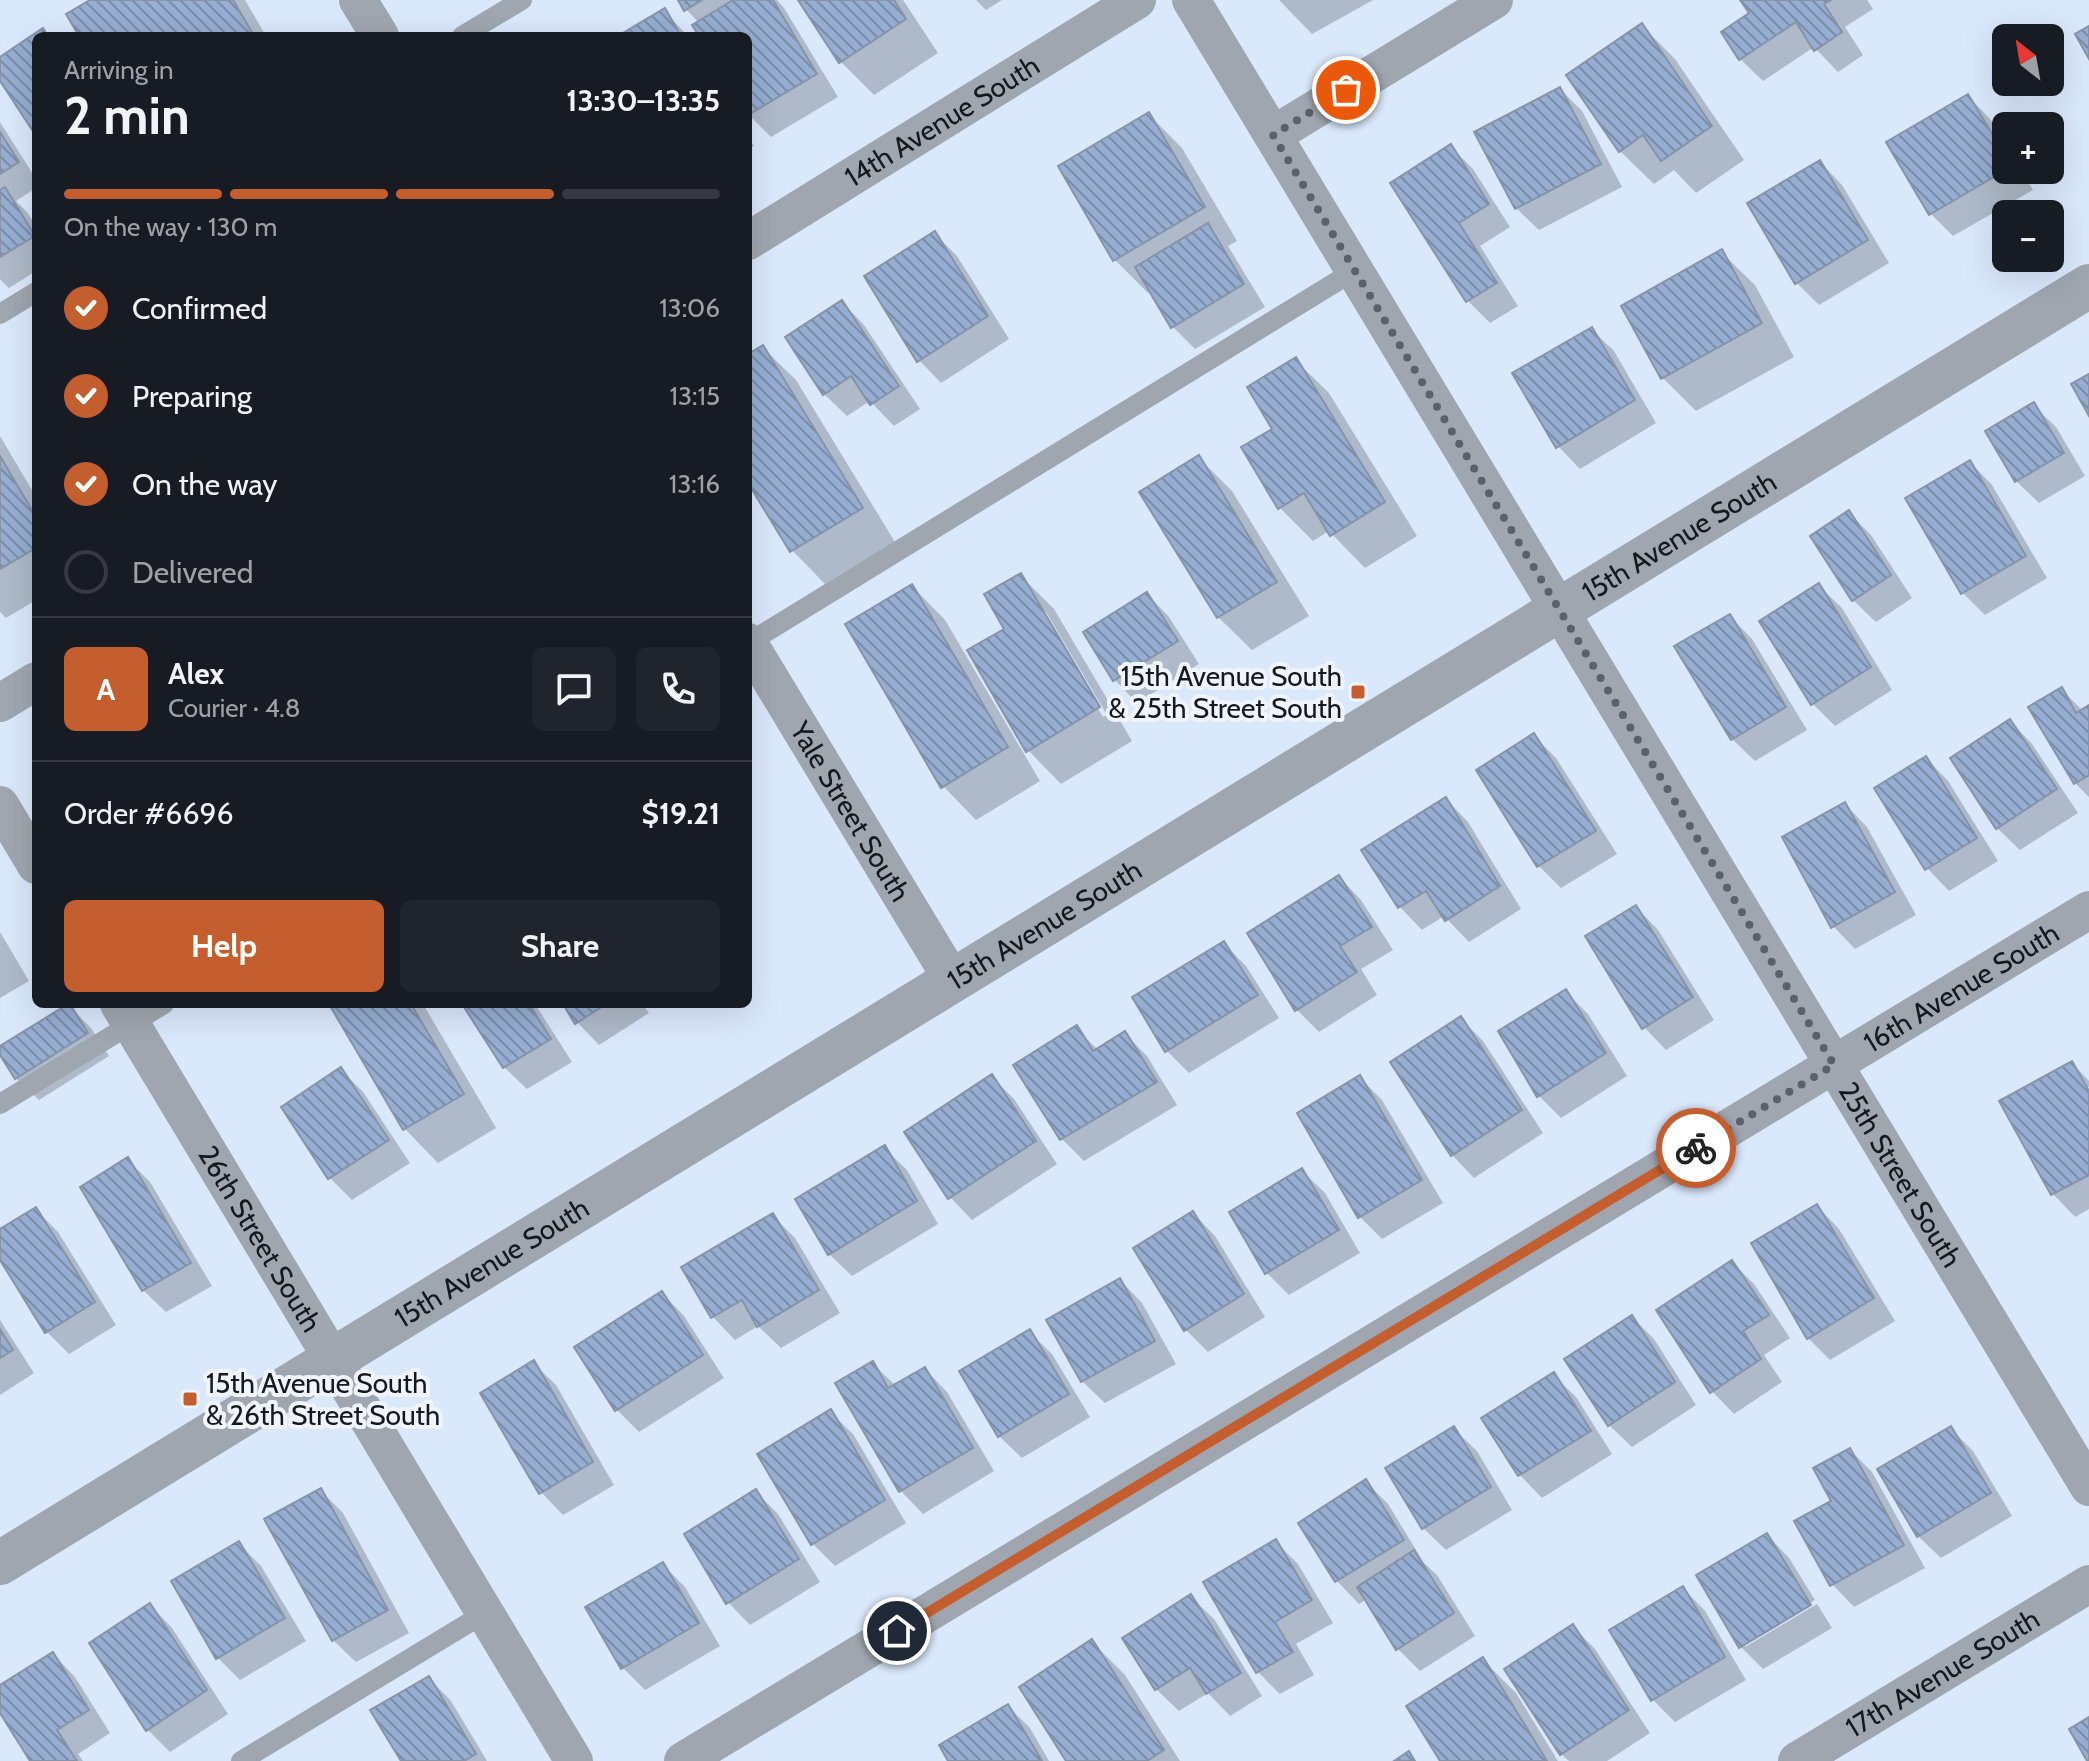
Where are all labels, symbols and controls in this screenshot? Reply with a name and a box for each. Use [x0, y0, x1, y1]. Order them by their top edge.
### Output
north arrow [1992, 24, 2064, 96]
map controls [1992, 24, 2064, 272]
street label: 14th Avenue South [838, 48, 1045, 194]
text: Arriving in [64, 54, 174, 86]
pin [1312, 56, 1380, 124]
icon: bag [1324, 68, 1368, 112]
text: 13:30–13:35 [566, 82, 720, 119]
text: 2 min [64, 84, 190, 147]
button: + [1992, 112, 2064, 184]
button: − [1992, 200, 2064, 272]
text: On the way · 130 m [64, 211, 277, 243]
icon: check [64, 286, 108, 330]
text: Confirmed [132, 290, 267, 327]
text: 13:06 [659, 292, 720, 324]
icon: check [64, 374, 108, 418]
text: Preparing [132, 378, 252, 415]
text: 13:15 [670, 380, 720, 412]
icon: check [64, 462, 108, 506]
street label: 15th Avenue South [1576, 464, 1782, 609]
text: On the way [132, 466, 277, 503]
text: 13:16 [669, 468, 720, 500]
text: Delivered [132, 554, 253, 591]
button: chat [532, 647, 616, 731]
button: phone [636, 647, 720, 731]
text: Alex [168, 655, 224, 692]
place label: 15th Avenue South & 25th Street South [1109, 659, 1342, 725]
text: A [97, 671, 115, 708]
marker: 15th Avenue South & 25th Street South [1349, 683, 1367, 701]
text: Courier · 4.8 [168, 692, 301, 724]
street label: Yale Street South [783, 715, 918, 907]
text: Order #6696 [64, 795, 234, 832]
text: $19.21 [642, 795, 720, 832]
street label: 15th Avenue South [941, 852, 1148, 997]
button: Help [64, 900, 384, 992]
button: Share [400, 900, 720, 992]
street label: 16th Avenue South [1857, 915, 2065, 1059]
street label: 25th Street South [1831, 1076, 1969, 1273]
courier [1656, 1108, 1736, 1188]
icon: bike [1674, 1126, 1718, 1170]
street label: 26th Street South [191, 1140, 329, 1338]
street label: 15th Avenue South [388, 1190, 595, 1335]
place label: 15th Avenue South & 26th Street South [206, 1366, 440, 1432]
marker: 15th Avenue South & 26th Street South [181, 1390, 199, 1408]
pin [863, 1597, 931, 1665]
street label: 17th Avenue South [1839, 1601, 2045, 1745]
icon: home [875, 1609, 919, 1653]

